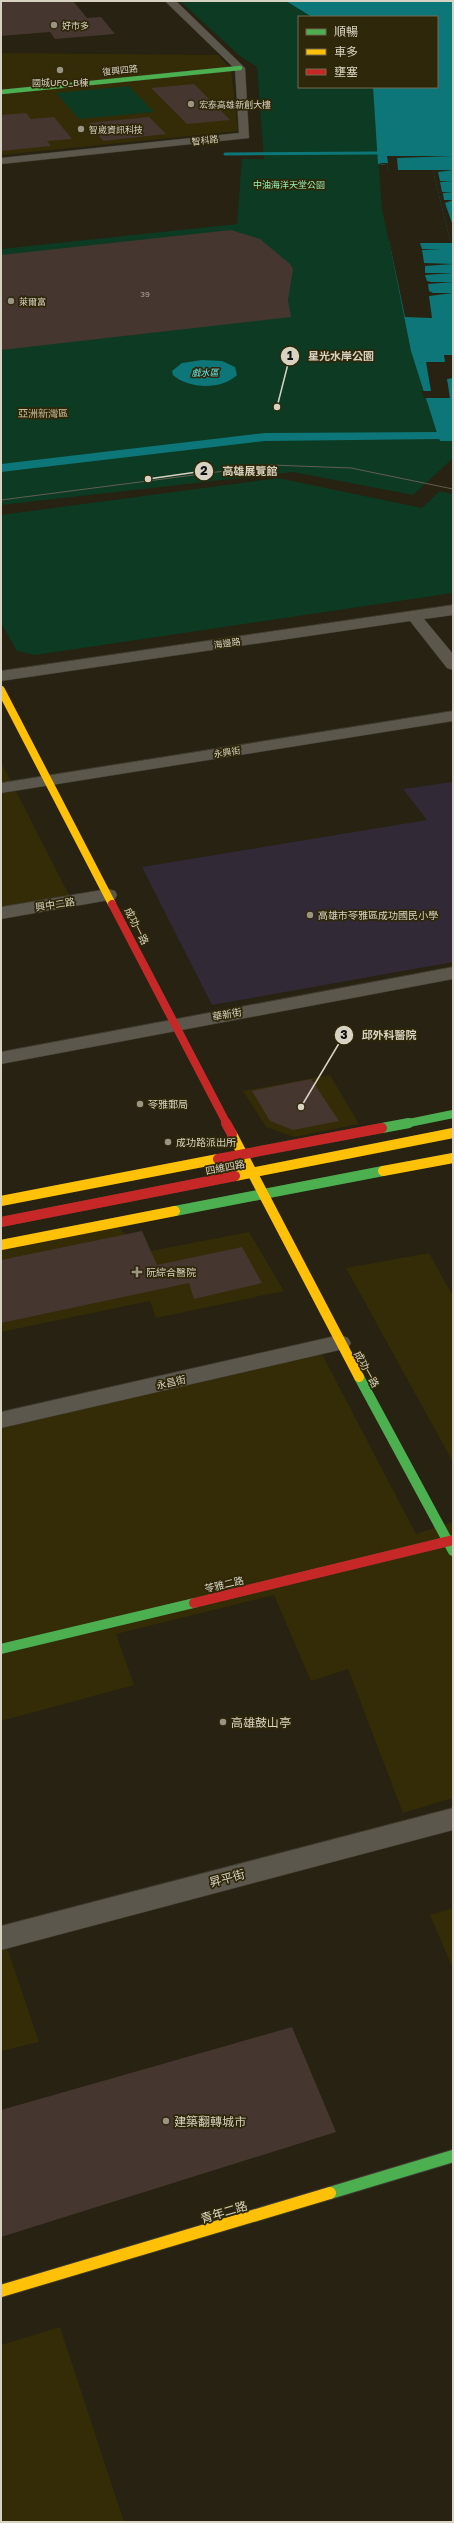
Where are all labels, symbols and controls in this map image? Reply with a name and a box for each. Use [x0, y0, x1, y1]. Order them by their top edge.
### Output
legend [298, 16, 438, 88]
marker: 好市多 [49, 20, 59, 30]
place label: 好市多 [62, 20, 89, 31]
text: 順暢 [334, 24, 358, 39]
text: 車多 [334, 44, 358, 59]
street label: 復興四路 [102, 63, 138, 77]
text: 壅塞 [334, 64, 358, 79]
marker: 國城UFO_B棟 [55, 65, 65, 75]
place label: 國城UFO_B棟 [32, 77, 89, 88]
marker: 宏泰高雄新創大樓 [186, 99, 196, 109]
place label: 宏泰高雄新創大樓 [199, 99, 271, 110]
marker: 智崴資訊科技 [76, 124, 86, 134]
place label: 智崴資訊科技 [89, 124, 143, 135]
street label: 智科路 [191, 133, 219, 147]
park label: 中油海洋天堂公園 [253, 179, 325, 190]
house number: 39 [140, 289, 150, 299]
marker: 萊爾富 [6, 296, 16, 306]
place label: 萊爾富 [19, 296, 46, 307]
callout: 星光水岸公園 [280, 345, 382, 368]
text: 1 [287, 348, 293, 363]
text: 星光水岸公園 [308, 349, 374, 362]
water label: 戲水區 [191, 367, 219, 378]
district label: 亞洲新灣區 [18, 407, 68, 419]
callout: 高雄展覽館 [194, 460, 285, 483]
text: 2 [200, 463, 208, 478]
text: 高雄展覽館 [223, 464, 278, 477]
street label: 海邊路 [213, 636, 241, 650]
street label: 永興街 [213, 744, 241, 760]
street label: 興中二路 [34, 895, 76, 913]
street label: 成功一路 [123, 905, 151, 947]
place label: 高雄市苓雅區成功國民小學 [318, 909, 438, 921]
marker: 高雄市苓雅區成功國民小學 [305, 910, 315, 920]
street label: 華新街 [211, 1005, 243, 1023]
callout: 邱外科醫院 [334, 1024, 425, 1047]
text: 3 [340, 1027, 348, 1042]
text: 邱外科醫院 [362, 1028, 417, 1041]
place label: 苓雅郵局 [148, 1098, 188, 1110]
marker: 苓雅郵局 [135, 1099, 145, 1109]
place label: 成功路派出所 [176, 1136, 236, 1148]
marker: 成功路派出所 [163, 1137, 173, 1147]
street label: 四維四路 [204, 1157, 246, 1177]
marker: 阮綜合醫院 [131, 1266, 143, 1278]
place label: 阮綜合醫院 [146, 1266, 196, 1278]
street label: 成功一路 [352, 1349, 382, 1389]
street label: 永昌街 [155, 1373, 187, 1391]
street label: 苓雅二路 [203, 1574, 245, 1594]
place label: 高雄鼓山亭 [231, 1715, 291, 1730]
marker: 高雄鼓山亭 [218, 1717, 228, 1727]
street label: 昇平街 [208, 1866, 246, 1890]
place label: 建築翻轉城市 [174, 2114, 246, 2129]
marker: 建築翻轉城市 [161, 2116, 171, 2126]
street label: 青年二路 [199, 2198, 249, 2226]

